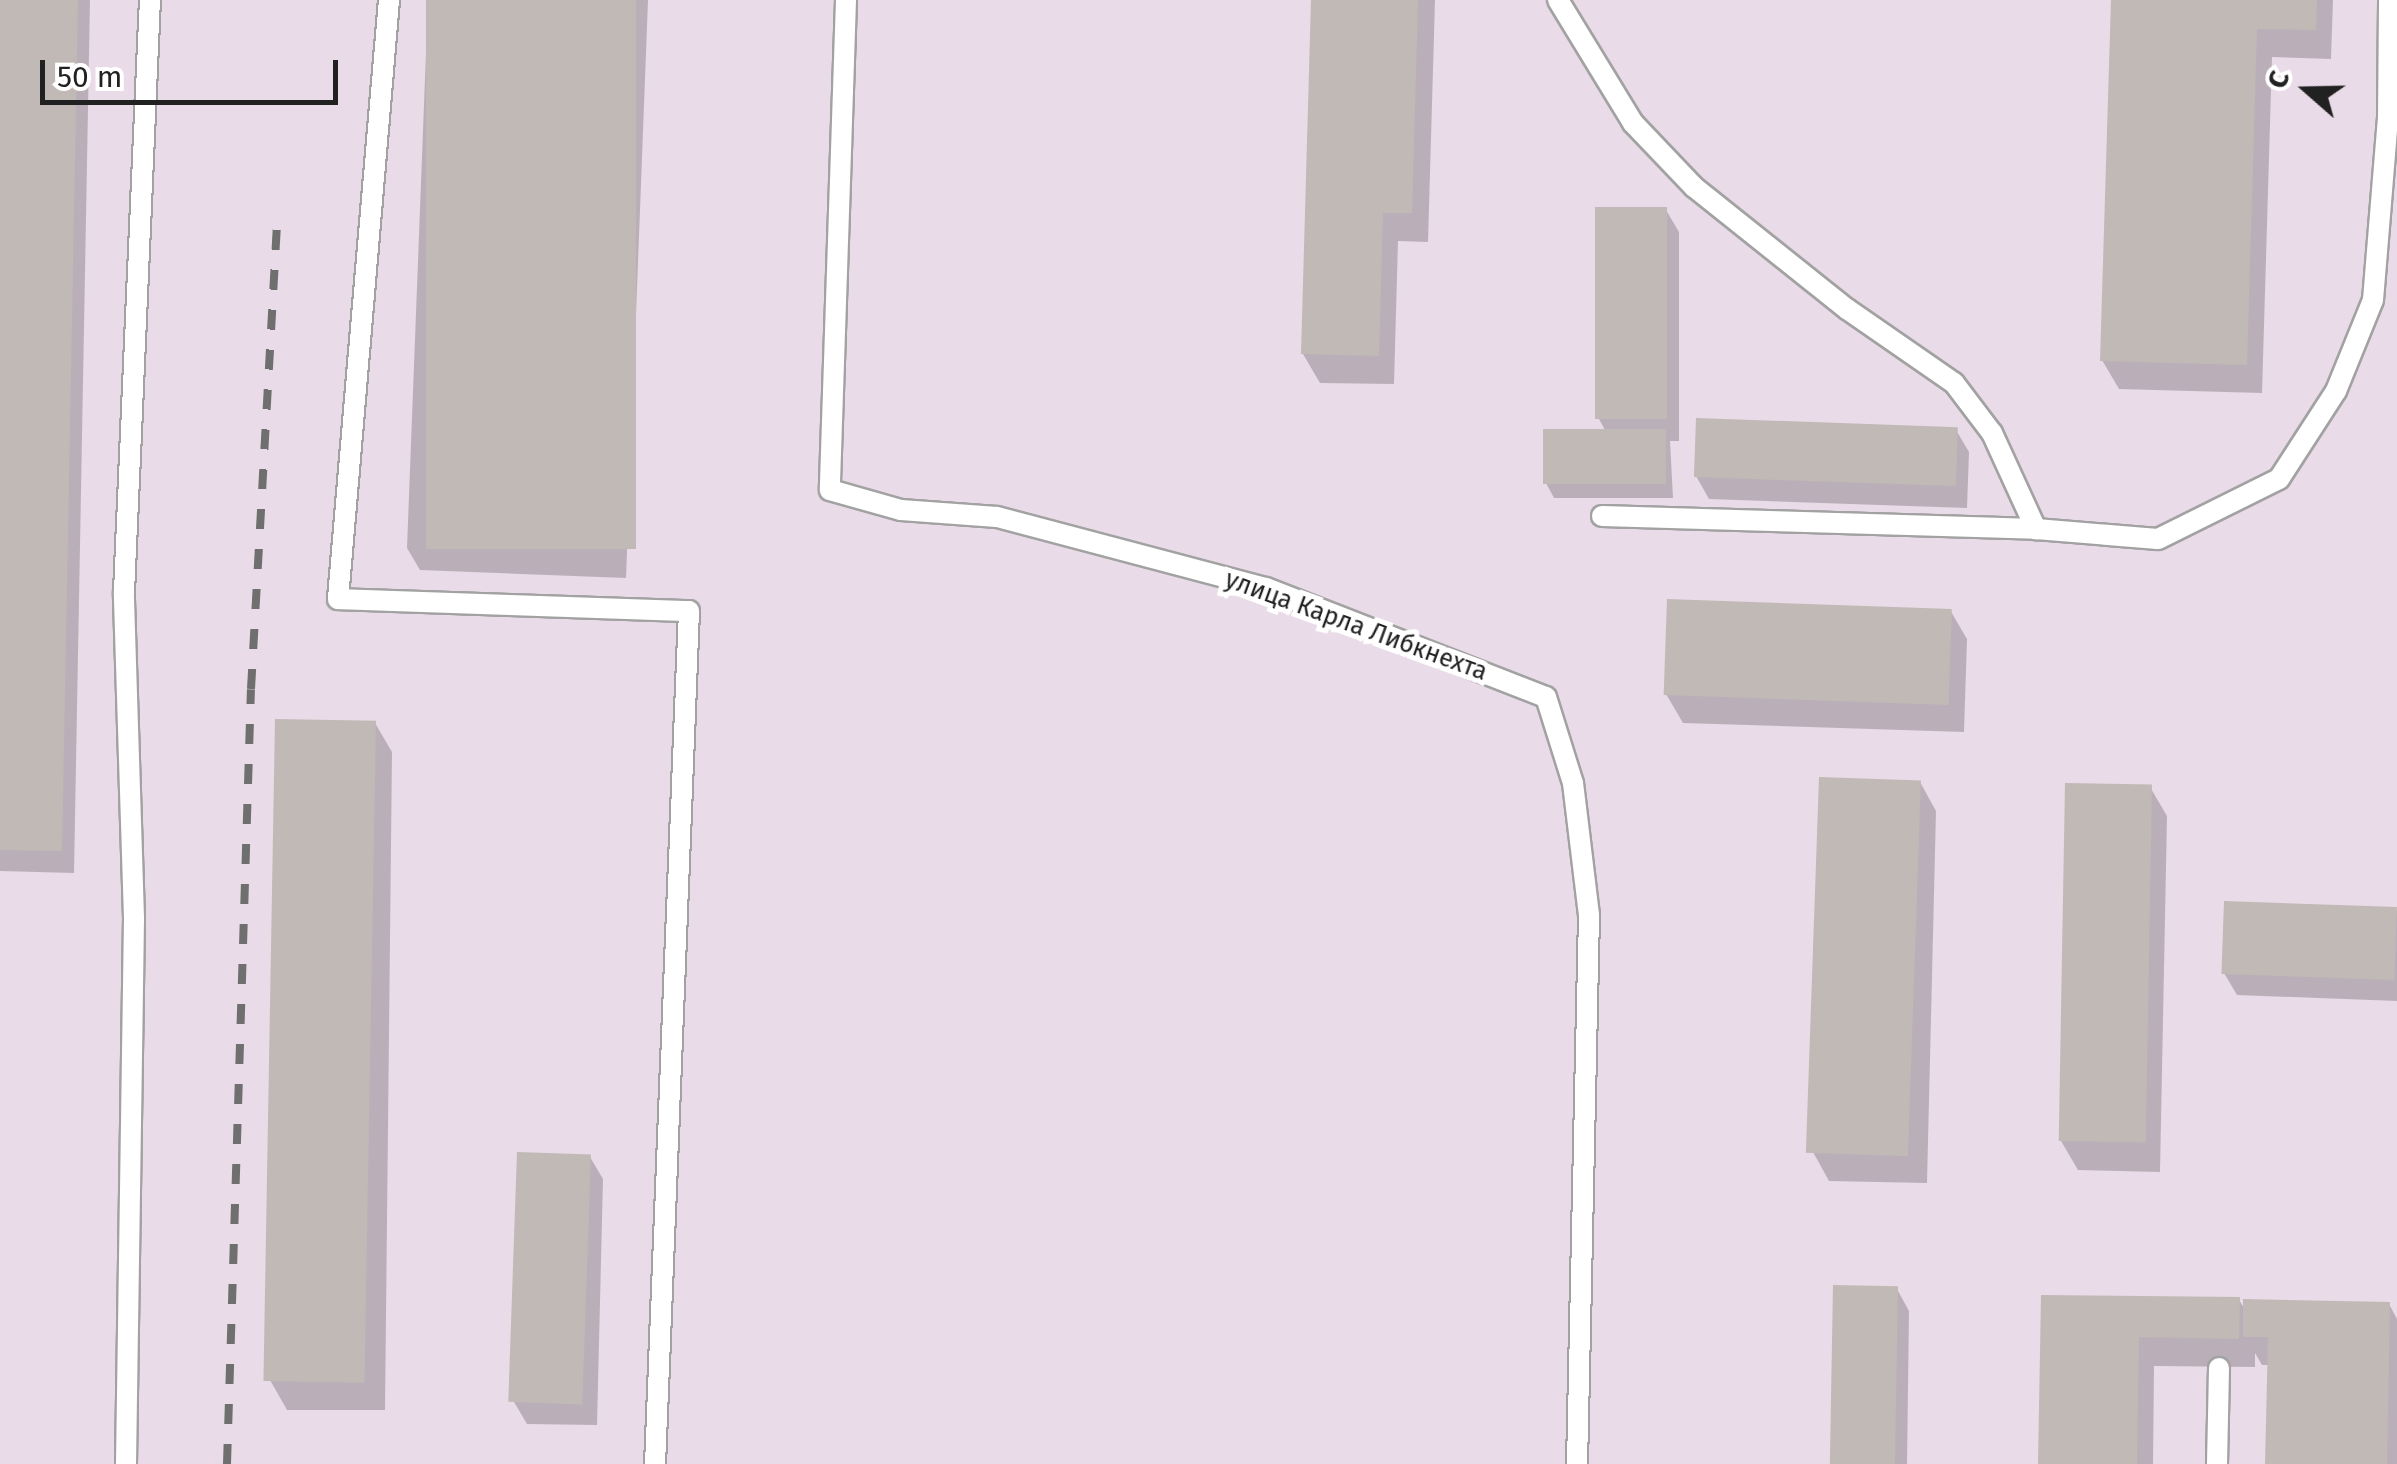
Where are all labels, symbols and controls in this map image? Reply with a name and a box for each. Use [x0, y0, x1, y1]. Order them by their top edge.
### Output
scale bar [45, 40, 342, 102]
north arrow [2257, 40, 2357, 140]
text: 50 m [57, 59, 122, 95]
text: С [2260, 66, 2297, 93]
street label: улица Карла Либкнехта [1221, 565, 1491, 687]

